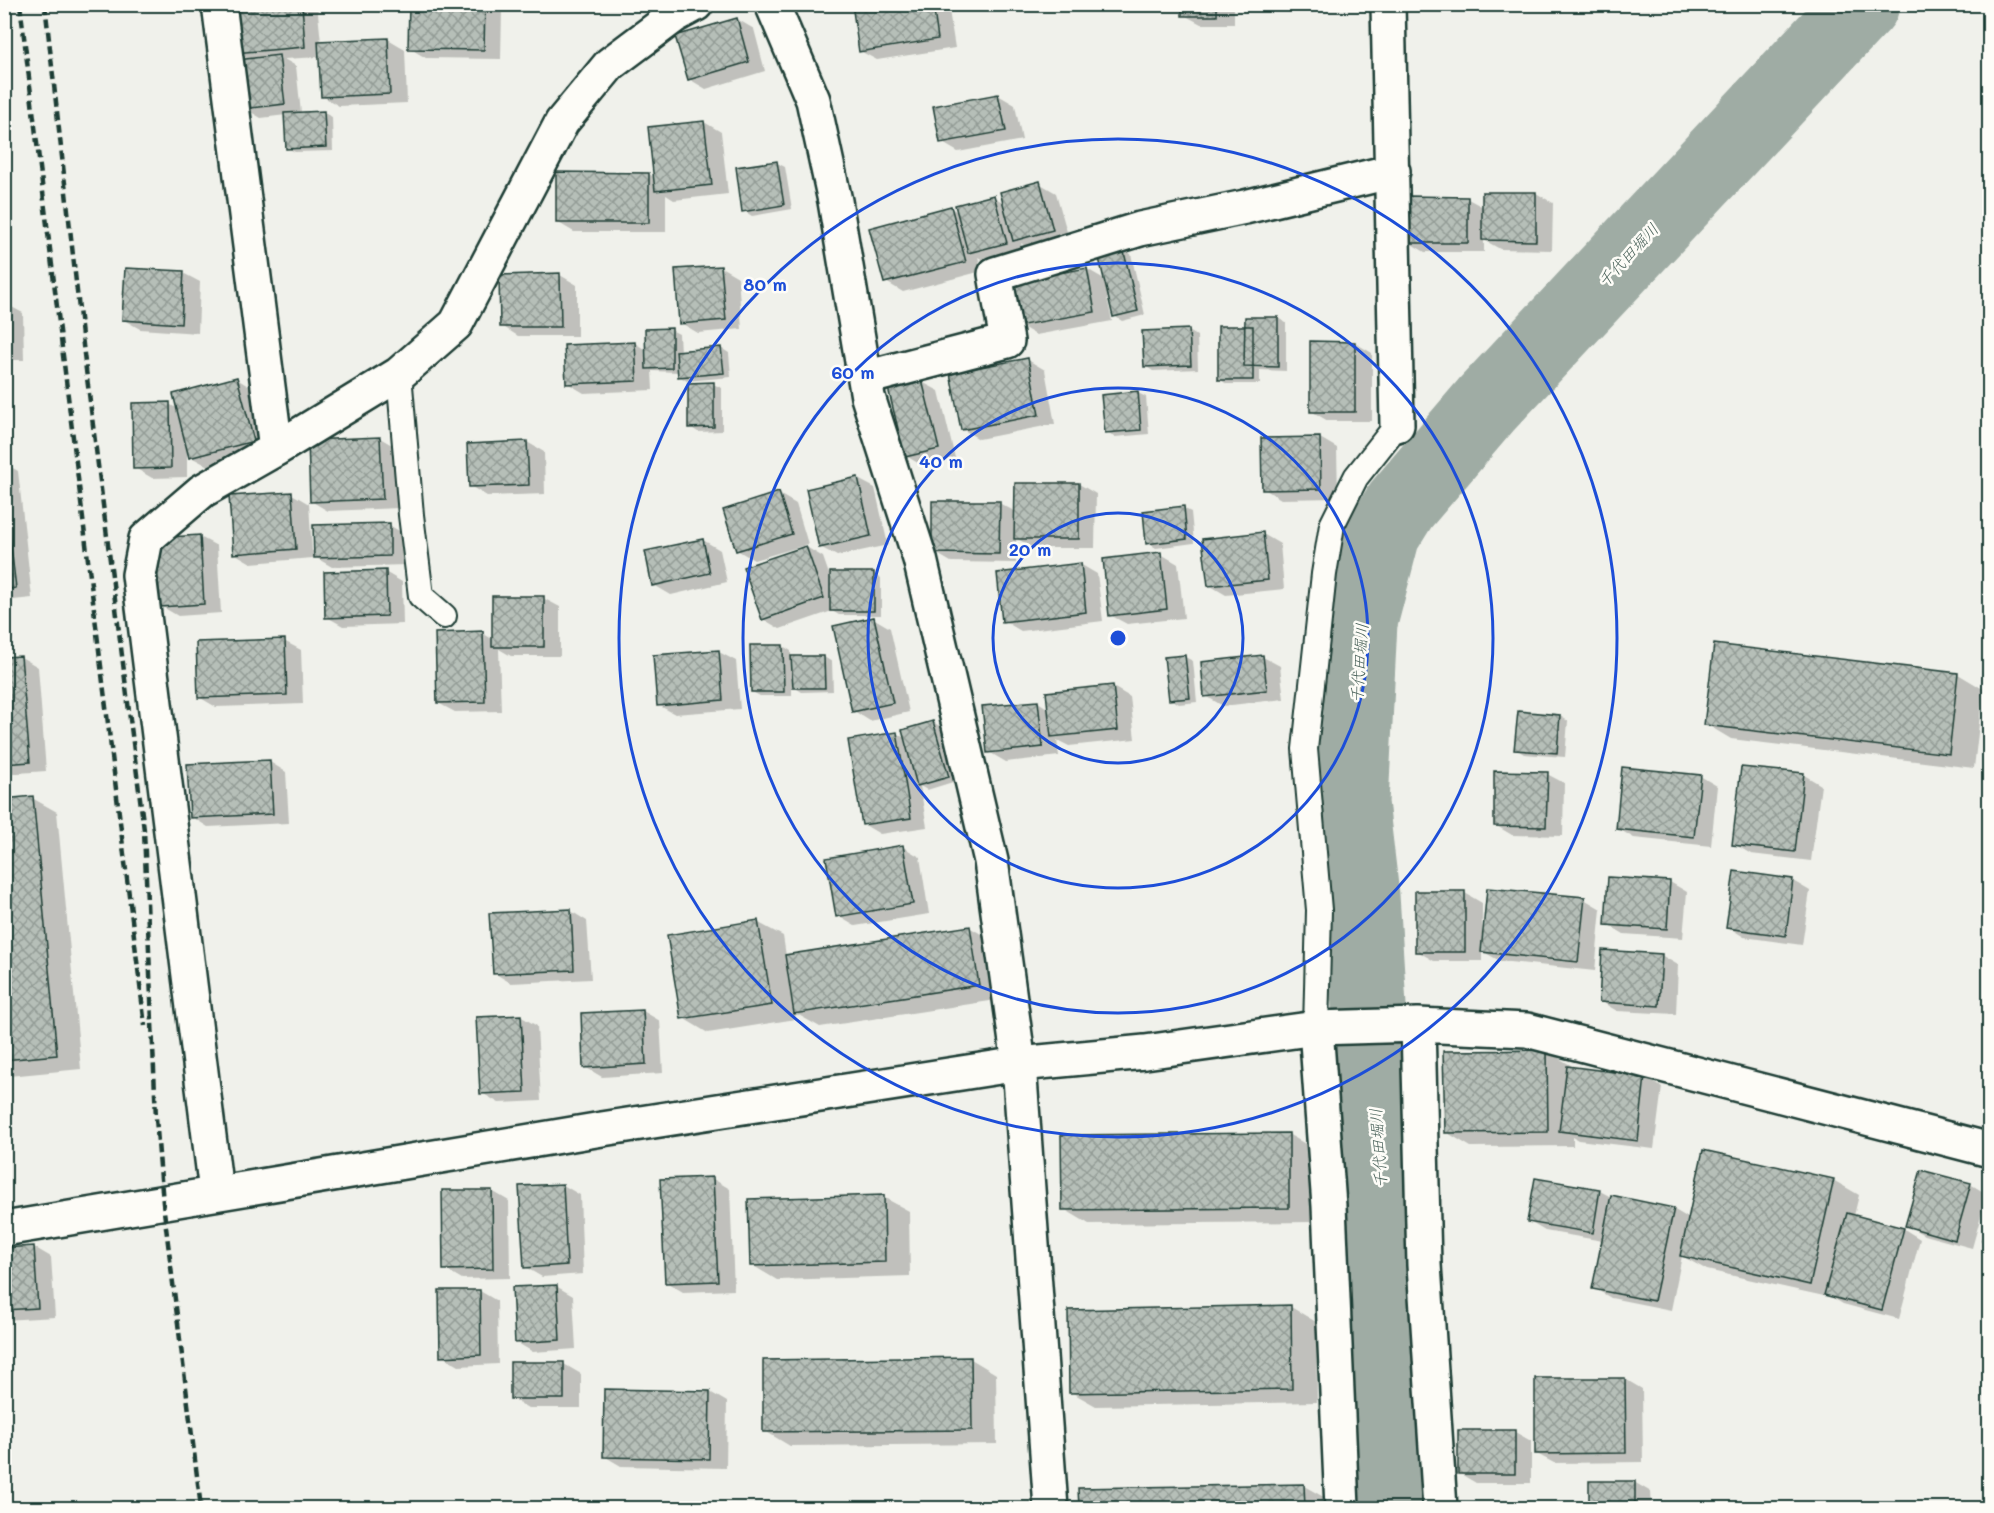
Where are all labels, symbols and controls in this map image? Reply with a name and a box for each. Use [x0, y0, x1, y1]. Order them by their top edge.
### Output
water label: 千代田堀川 [1593, 218, 1663, 291]
text: 80 m [743, 272, 787, 296]
text: 60 m [831, 360, 875, 384]
text: 40 m [919, 449, 963, 473]
text: 20 m [1009, 537, 1051, 561]
water label: 千代田堀川 [1345, 622, 1372, 704]
centre of rings [1108, 628, 1128, 648]
water label: 千代田堀川 [1364, 1107, 1391, 1189]

